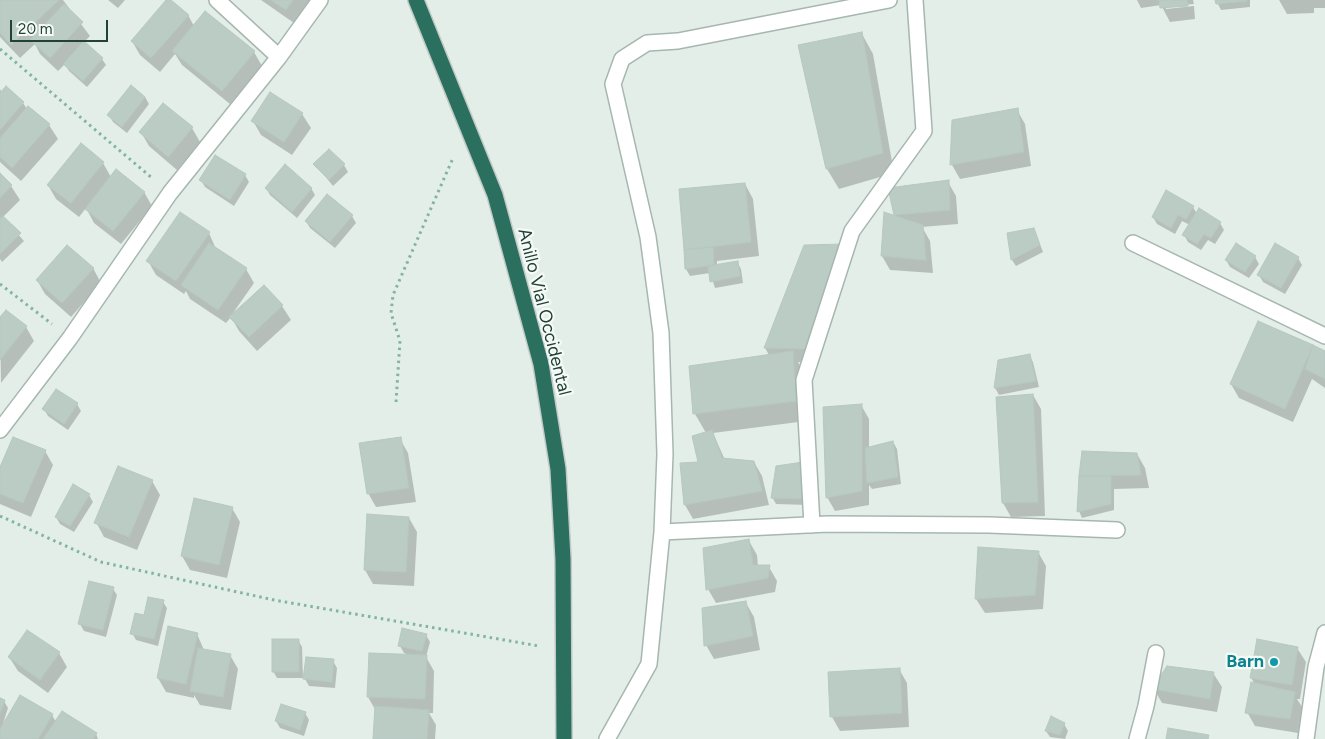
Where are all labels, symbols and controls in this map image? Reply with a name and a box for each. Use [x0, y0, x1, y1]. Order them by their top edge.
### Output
scale bar [12, 10, 110, 42]
text: 20 m [18, 20, 52, 38]
street label: Anillo Vial Occidental [513, 226, 575, 398]
place label: Barn [1226, 651, 1264, 673]
marker: Barn [1268, 656, 1280, 668]

